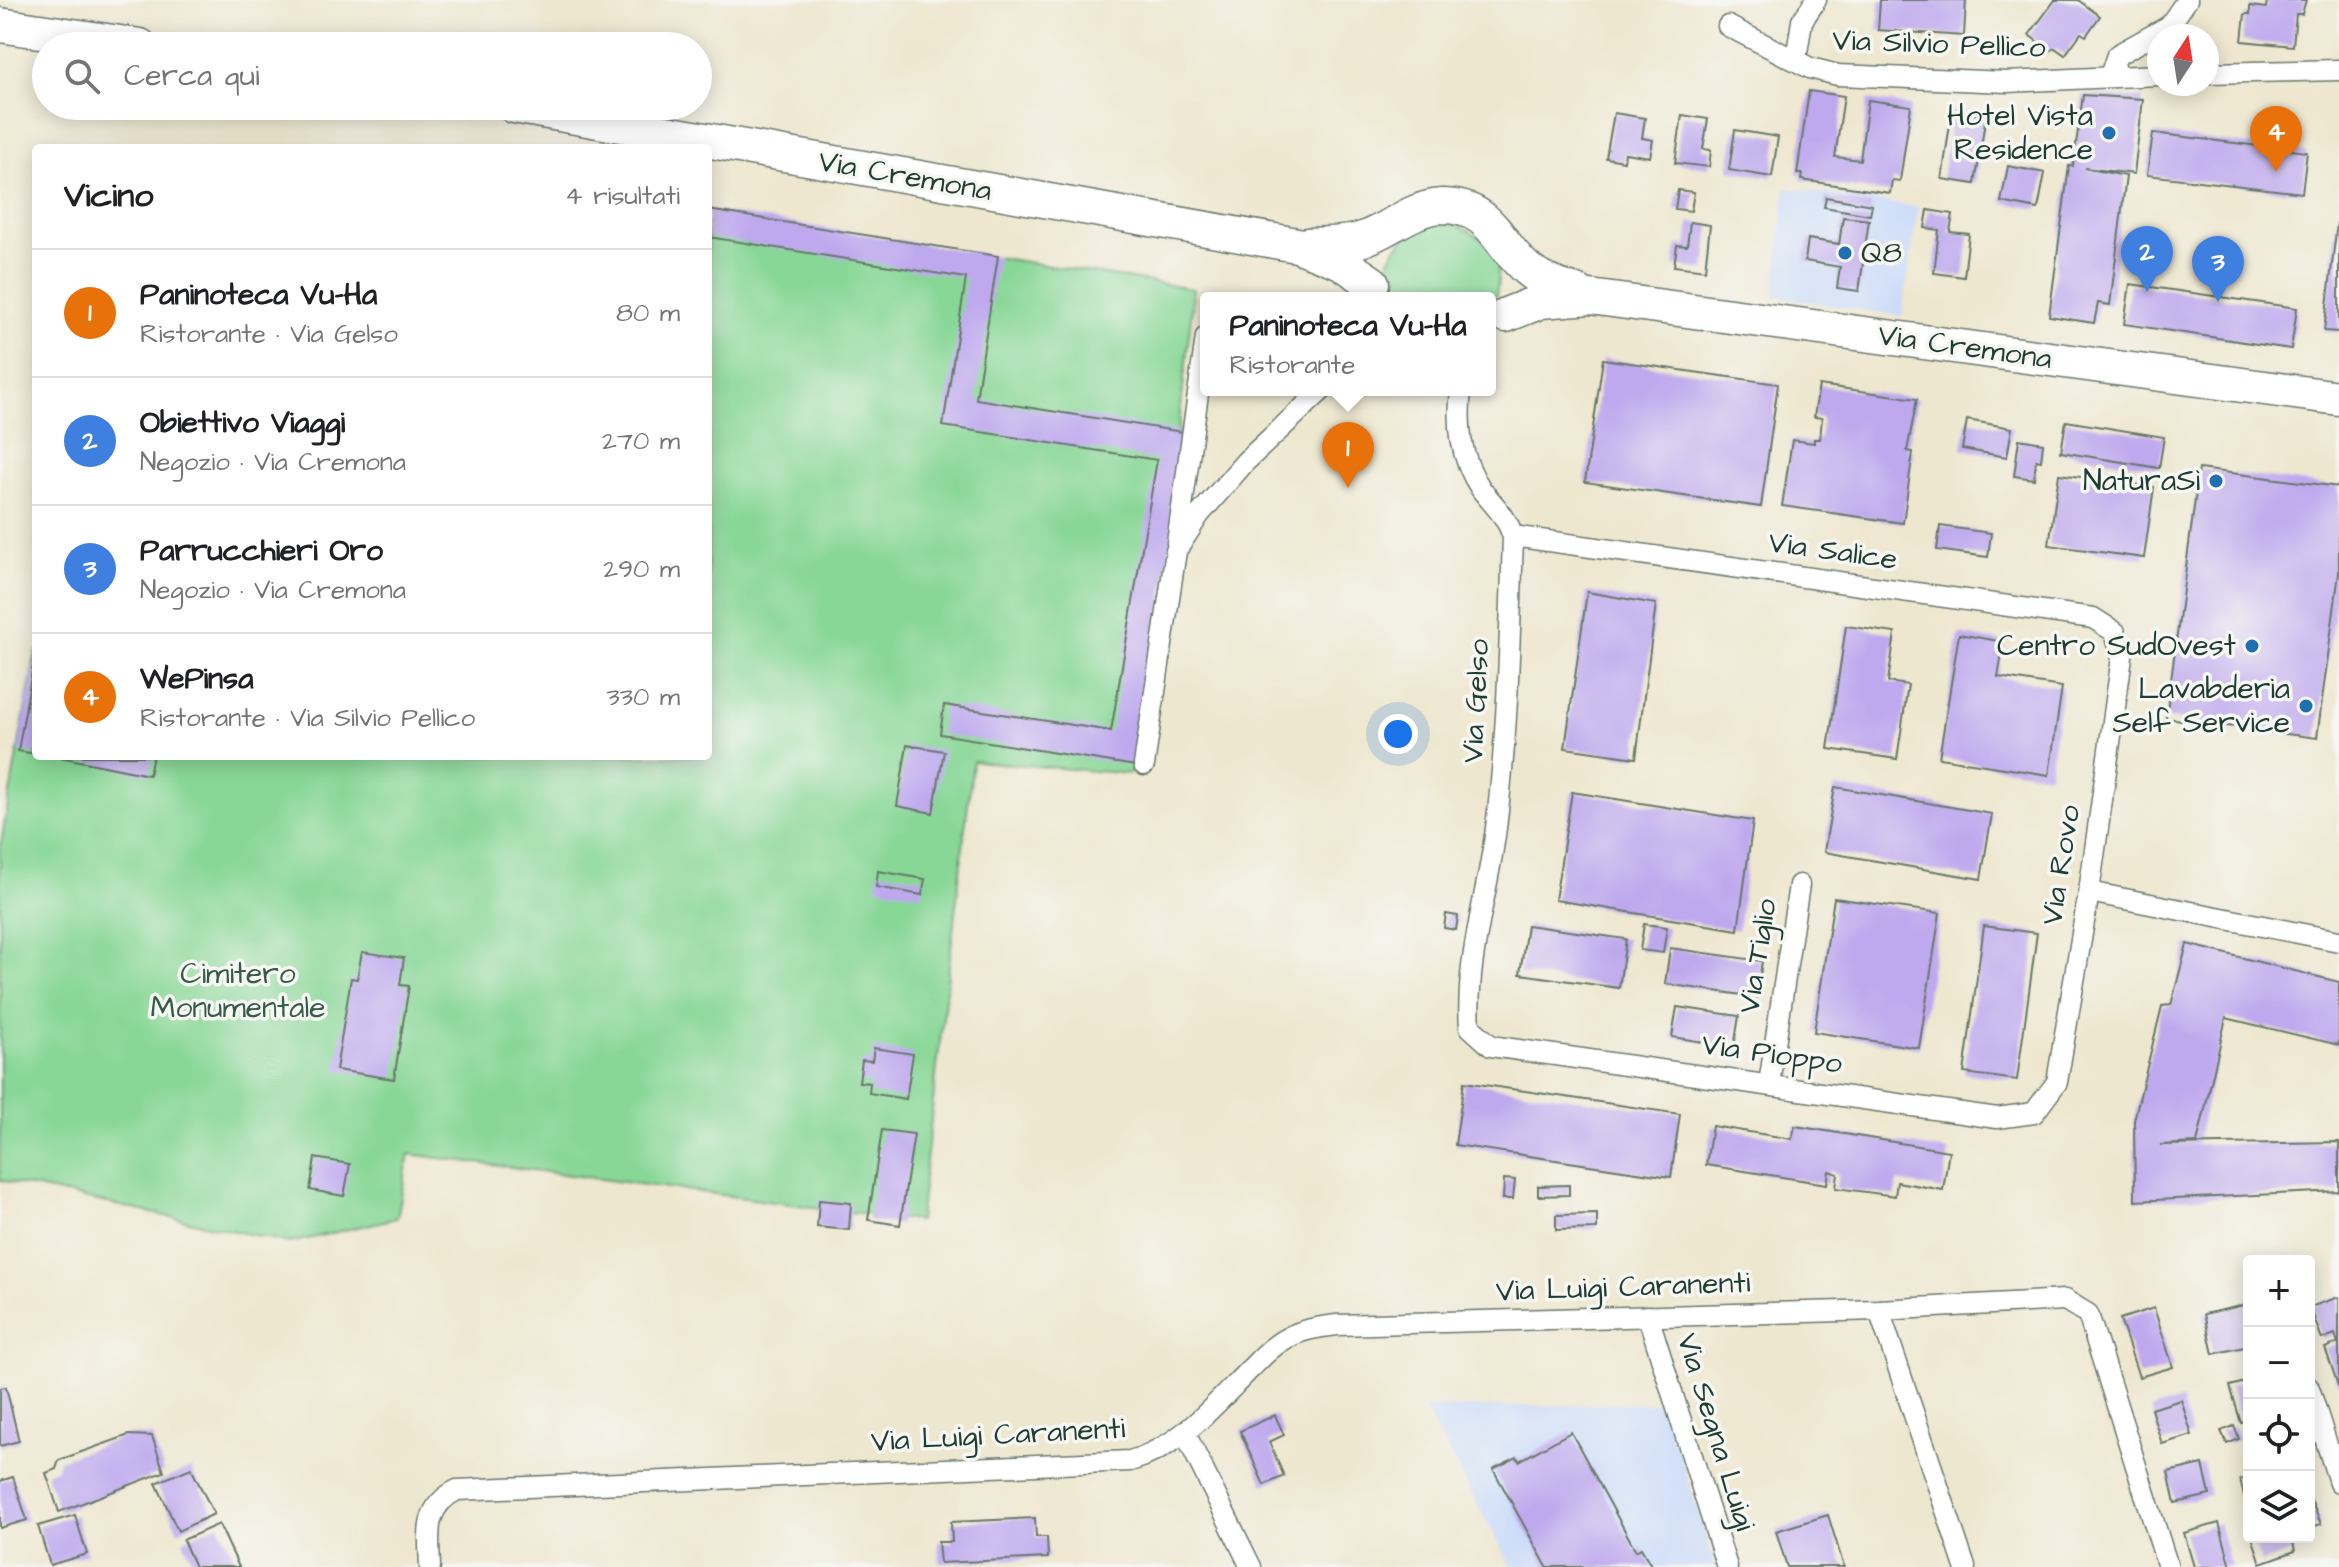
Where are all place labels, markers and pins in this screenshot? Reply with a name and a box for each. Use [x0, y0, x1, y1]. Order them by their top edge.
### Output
place label: Hotel Vista Residence [1947, 95, 2093, 171]
pin: 4 [2250, 106, 2302, 172]
marker: Hotel Vista Residence [2100, 124, 2118, 142]
pin: 2 [2121, 226, 2173, 292]
place label: Q8 [1861, 232, 1902, 274]
pin: 3 [2192, 236, 2244, 302]
marker: Q8 [1836, 244, 1854, 262]
pin: 1 [1322, 422, 1374, 488]
place label: NaturaSì [2083, 460, 2200, 502]
marker: NaturaSì [2207, 472, 2225, 490]
place label: Centro SudOvest [1997, 625, 2236, 667]
marker: Centro SudOvest [2243, 637, 2261, 655]
place label: Lavabderia Self Service [2113, 668, 2290, 744]
marker: Lavabderia Self Service [2297, 697, 2315, 715]

